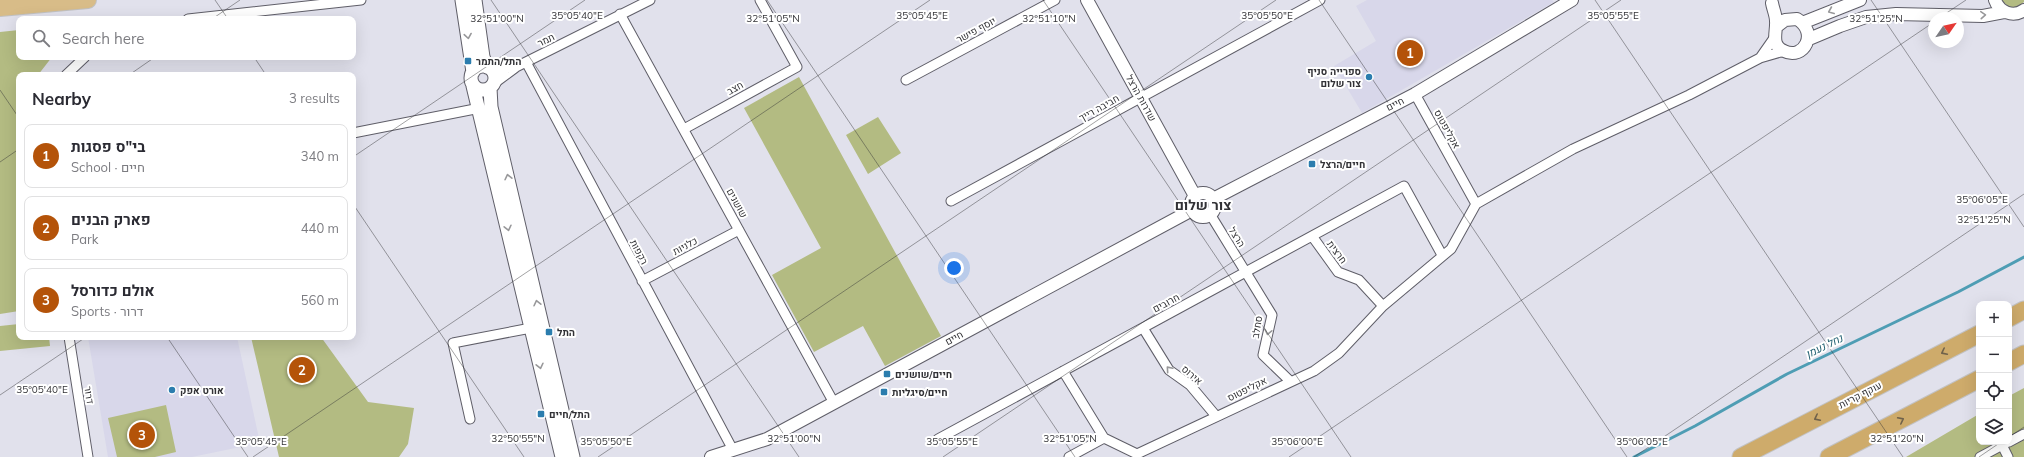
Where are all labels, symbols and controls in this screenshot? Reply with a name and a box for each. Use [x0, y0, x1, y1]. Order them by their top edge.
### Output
one-way arrow [1827, 6, 1834, 14]
text: 35°05'40"E [551, 9, 603, 22]
text: 35°05'45"E [896, 9, 948, 22]
text: 35°05'50"E [1241, 9, 1293, 22]
text: 35°05'55"E [1587, 9, 1639, 22]
one-way arrow [1980, 11, 1986, 20]
text: 32°51'00"N [470, 12, 524, 25]
text: 32°51'05"N [746, 12, 800, 25]
text: 32°51'10"N [1022, 12, 1076, 25]
text: 32°51'25"N [1849, 12, 1903, 25]
north arrow [1928, 12, 1964, 48]
street label: יוסף פישר [954, 14, 998, 46]
search box [16, 16, 356, 60]
icon: search [30, 27, 52, 49]
text: Search here [62, 29, 144, 48]
street label: תמר [535, 30, 557, 50]
one-way arrow [463, 33, 472, 39]
pin: 1 [1397, 38, 1423, 68]
place label: התל/התמר [476, 55, 521, 68]
marker: התל/התמר [463, 56, 473, 66]
place label: ספרייה סניף צור שלום [1307, 65, 1361, 90]
street label: שדרות הרצל [1123, 72, 1159, 124]
marker: ספרייה סניף צור שלום [1364, 72, 1374, 82]
street label: חצב [724, 78, 746, 98]
text: Nearby [32, 88, 91, 109]
text: 3 results [289, 90, 340, 106]
street label: חביבה רייך [1077, 92, 1121, 124]
street label: חיים [1384, 94, 1406, 114]
street label: אקליפטוס [1431, 107, 1463, 151]
text: בי"ס פסגות [71, 137, 145, 156]
text: 1 [42, 148, 50, 164]
text: 340 m [301, 148, 339, 164]
place label: חיים/הרצל [1320, 158, 1365, 171]
text: School · חיים [71, 159, 145, 175]
marker: חיים/הרצל [1307, 159, 1317, 169]
one-way arrow [504, 174, 512, 180]
street label: שושנים [724, 186, 750, 220]
text: 35°06'05"E [1956, 193, 2008, 206]
district label: צור שלום [1175, 196, 1231, 214]
text: פארק הבנים [71, 210, 151, 229]
text: 32°51'25"N [1957, 213, 2011, 226]
text: 2 [42, 220, 50, 236]
text: 440 m [301, 220, 339, 236]
street label: הרצל [1226, 224, 1248, 250]
one-way arrow [503, 225, 511, 231]
text: Park [71, 231, 98, 247]
street label: כלניות [670, 234, 700, 258]
street label: רקפות [627, 237, 651, 267]
street label: חרצית [1324, 238, 1350, 266]
your location [944, 258, 964, 278]
text: אולם כדורסל [71, 281, 155, 300]
street label: חרובים [1150, 291, 1182, 315]
text: 3 [42, 292, 50, 308]
text: 560 m [301, 292, 339, 308]
one-way arrow [534, 300, 542, 307]
map controls [1976, 301, 2012, 445]
button: + [1976, 301, 2012, 337]
text: Sports · דרור [71, 303, 144, 319]
street label: סחלב [1249, 315, 1265, 339]
place label: התל [557, 326, 575, 339]
marker: התל [544, 327, 554, 337]
street label: חיים [943, 328, 965, 348]
one-way arrow [1265, 328, 1273, 335]
water label: נחל נעמן [1803, 331, 1846, 361]
button: − [1976, 337, 2012, 373]
one-way arrow [1941, 347, 1949, 354]
pin: 2 [289, 355, 315, 385]
street label: אירוס [1179, 362, 1205, 388]
one-way arrow [536, 363, 544, 370]
one-way arrow [1167, 366, 1174, 373]
place label: חיים/שושנים [895, 368, 952, 381]
marker: חיים/שושנים [882, 369, 892, 379]
button: locate [1976, 373, 2012, 409]
street label: אקליפטוס [1225, 374, 1269, 404]
street label: עוקף קריות [1836, 379, 1884, 411]
text: 35°05'40"E [16, 383, 68, 396]
place label: אורט אפק [180, 384, 224, 397]
street label: דרור [81, 385, 97, 405]
marker: אורט אפק [167, 385, 177, 395]
place label: חיים/סיגליות [892, 386, 948, 399]
marker: חיים/סיגליות [879, 387, 889, 397]
place label: התל/חיים [549, 408, 590, 421]
marker: התל/חיים [536, 409, 546, 419]
button: layers [1976, 409, 2012, 445]
one-way arrow [1813, 413, 1821, 421]
one-way arrow [1897, 417, 1904, 425]
pin: 3 [129, 420, 155, 450]
text: 32°50'55"N [491, 432, 545, 445]
text: 32°51'00"N [767, 432, 821, 445]
text: 32°51'05"N [1043, 432, 1097, 445]
text: 32°51'20"N [1870, 432, 1924, 445]
text: 35°05'45"E [235, 435, 287, 448]
text: 35°05'50"E [580, 435, 632, 448]
text: 35°05'55"E [926, 435, 978, 448]
text: 35°06'00"E [1271, 435, 1323, 448]
text: 35°06'05"E [1616, 435, 1668, 448]

